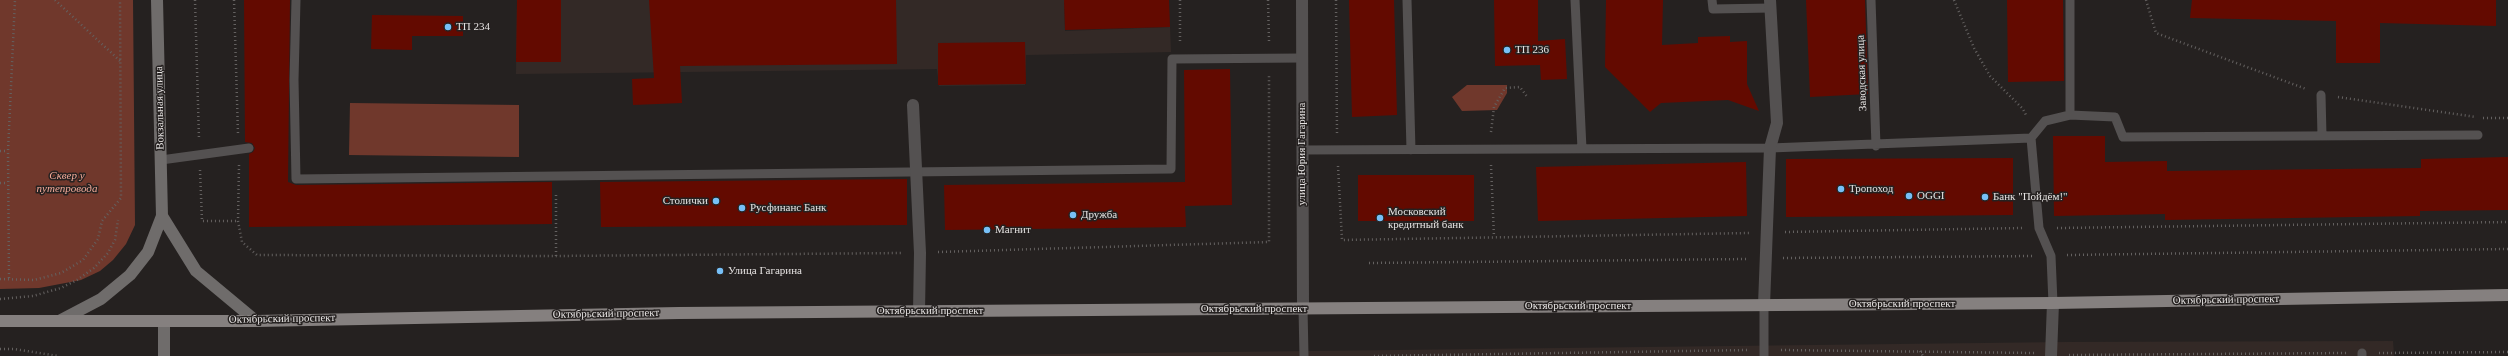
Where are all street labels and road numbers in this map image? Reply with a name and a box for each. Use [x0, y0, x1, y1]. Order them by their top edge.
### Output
street label: Заводская улица [1854, 35, 1870, 111]
street label: Вокзальная улица [153, 66, 167, 150]
street label: улица Юрия Гагарина [1295, 103, 1309, 205]
street label: Октябрьский проспект [2173, 292, 2279, 308]
street label: Октябрьский проспект [1849, 297, 1955, 311]
street label: Октябрьский проспект [1525, 299, 1631, 313]
street label: Октябрьский проспект [1201, 302, 1307, 316]
street label: Октябрьский проспект [877, 304, 983, 318]
street label: Октябрьский проспект [553, 306, 659, 322]
street label: Октябрьский проспект [229, 311, 335, 327]

